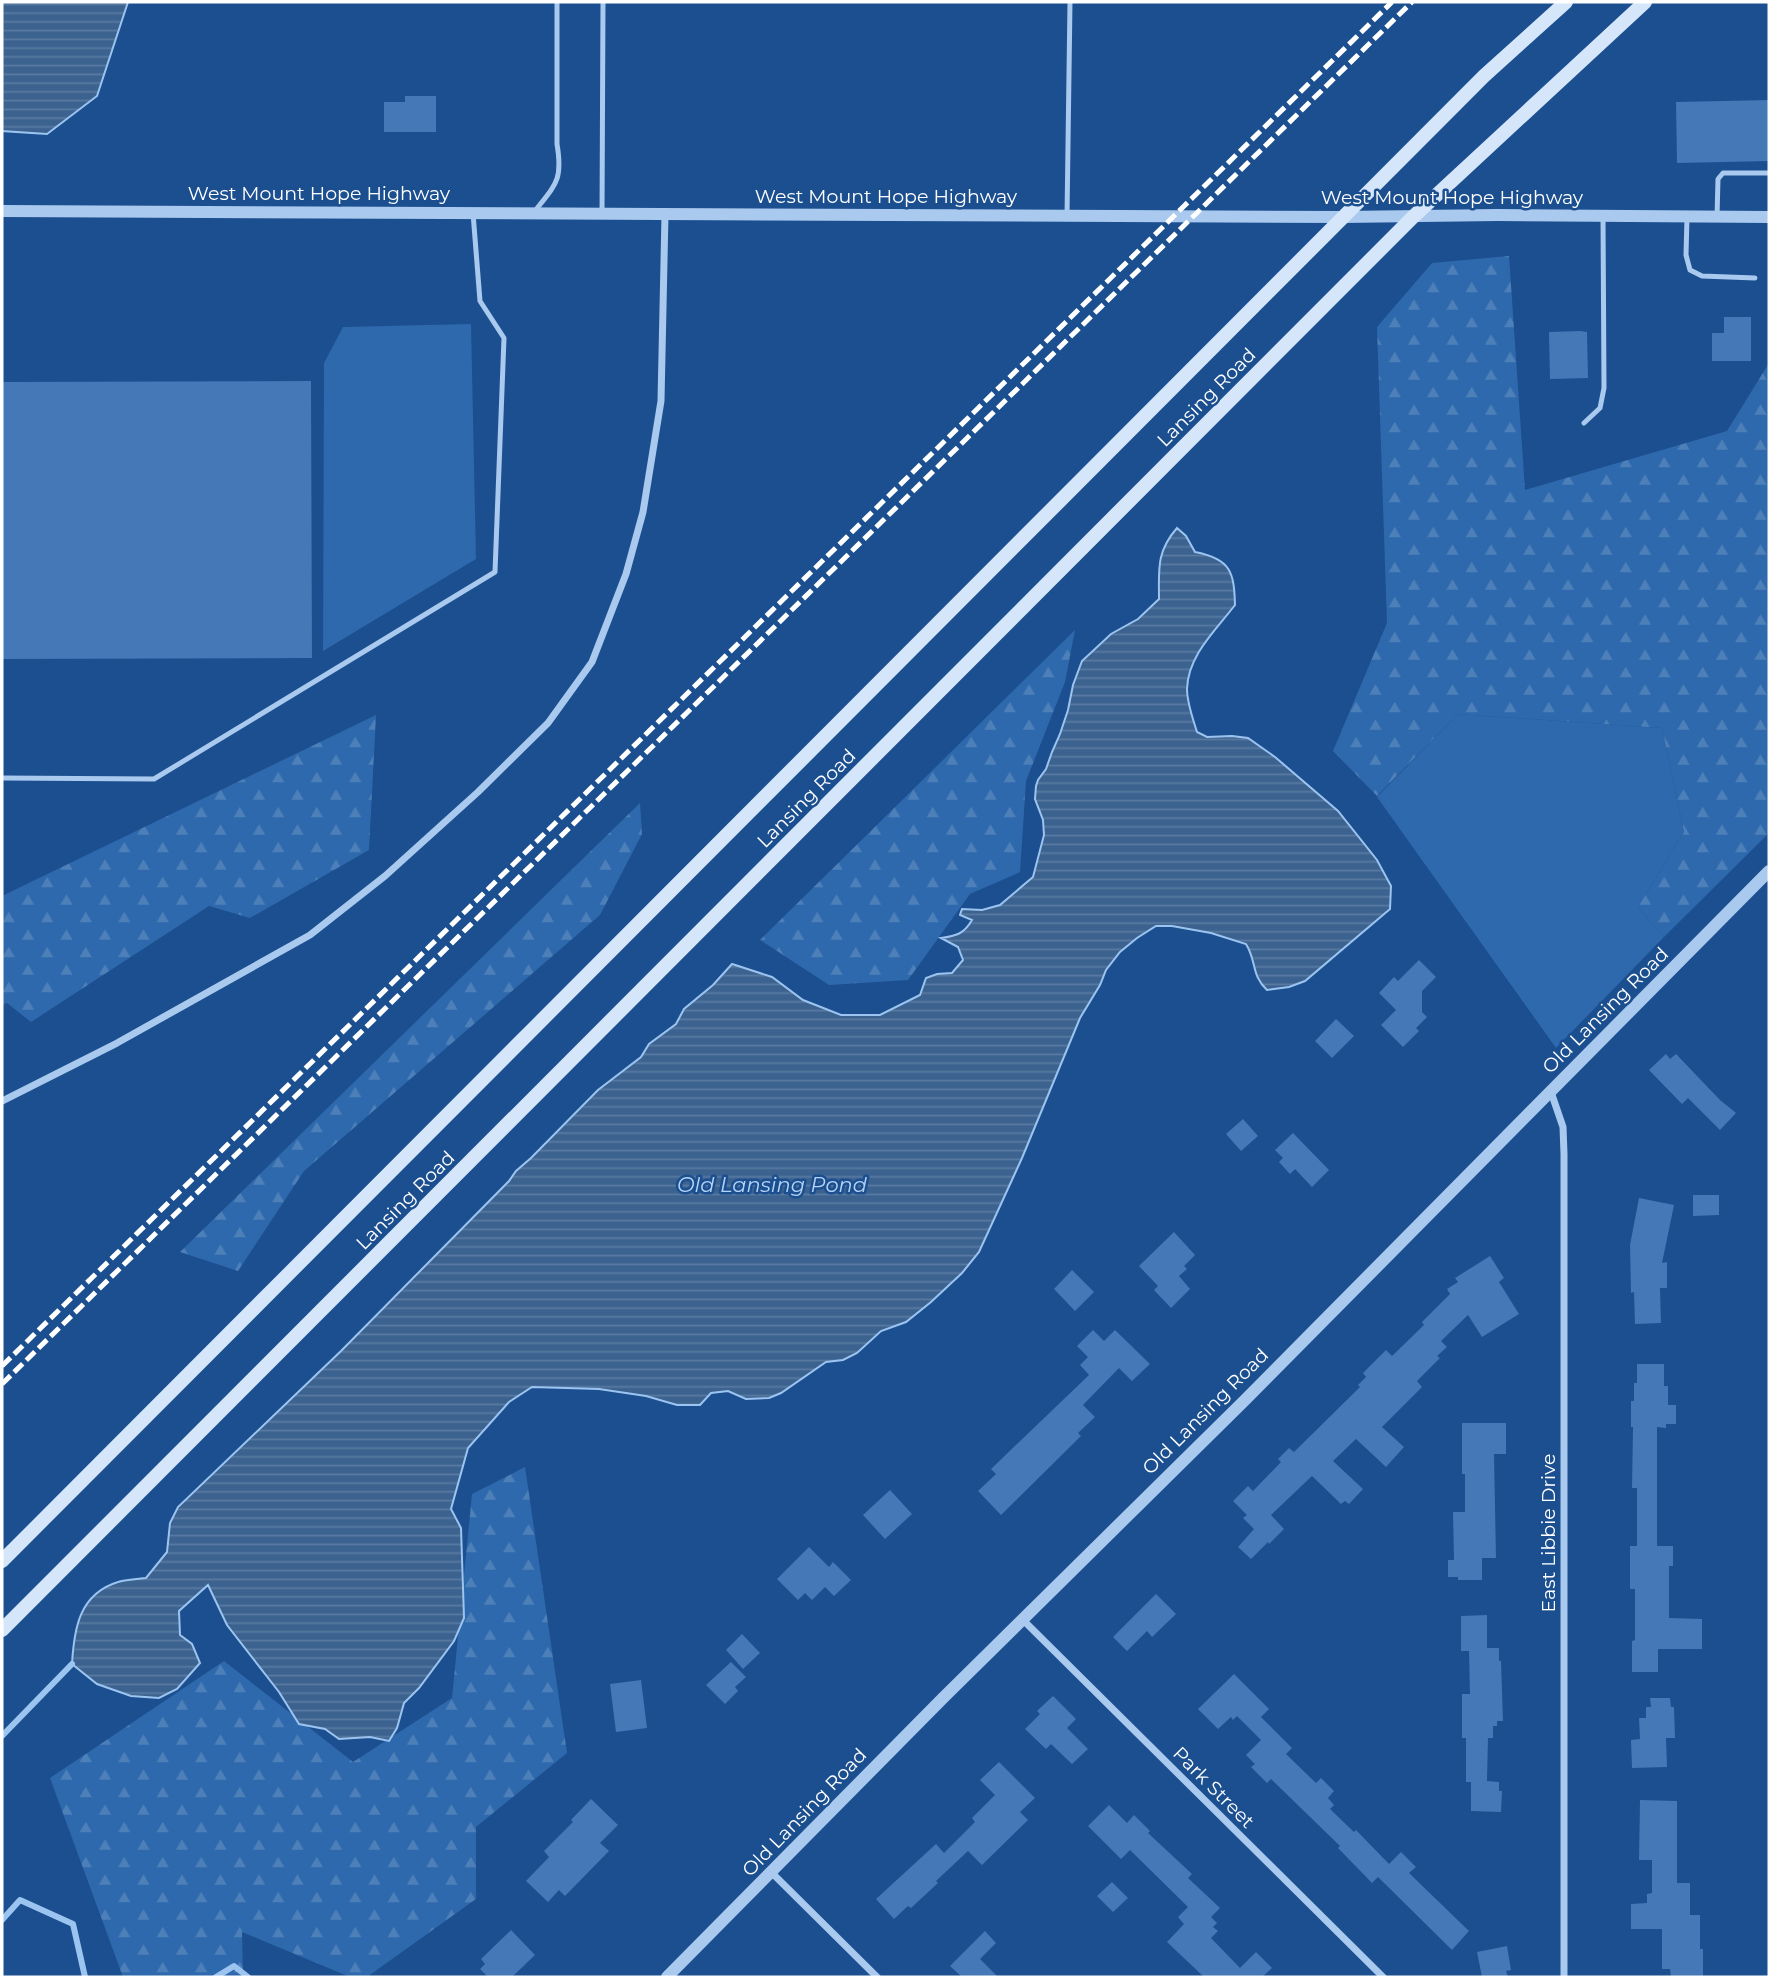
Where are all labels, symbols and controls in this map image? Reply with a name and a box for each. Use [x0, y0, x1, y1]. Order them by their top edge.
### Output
street label: West Mount Hope Highway [188, 182, 451, 205]
street label: West Mount Hope Highway [755, 185, 1018, 208]
street label: West Mount Hope Highway [1321, 186, 1584, 209]
street label: Lansing Road [1152, 343, 1261, 452]
street label: Lansing Road [752, 744, 861, 853]
street label: Old Lansing Road [1537, 942, 1673, 1078]
street label: Lansing Road [351, 1146, 460, 1255]
water label: Old Lansing Pond [677, 1172, 868, 1197]
street label: Old Lansing Road [1137, 1343, 1273, 1479]
street label: East Libbie Drive [1537, 1453, 1560, 1613]
street label: Park Street [1168, 1742, 1259, 1833]
street label: Old Lansing Road [737, 1744, 871, 1881]

